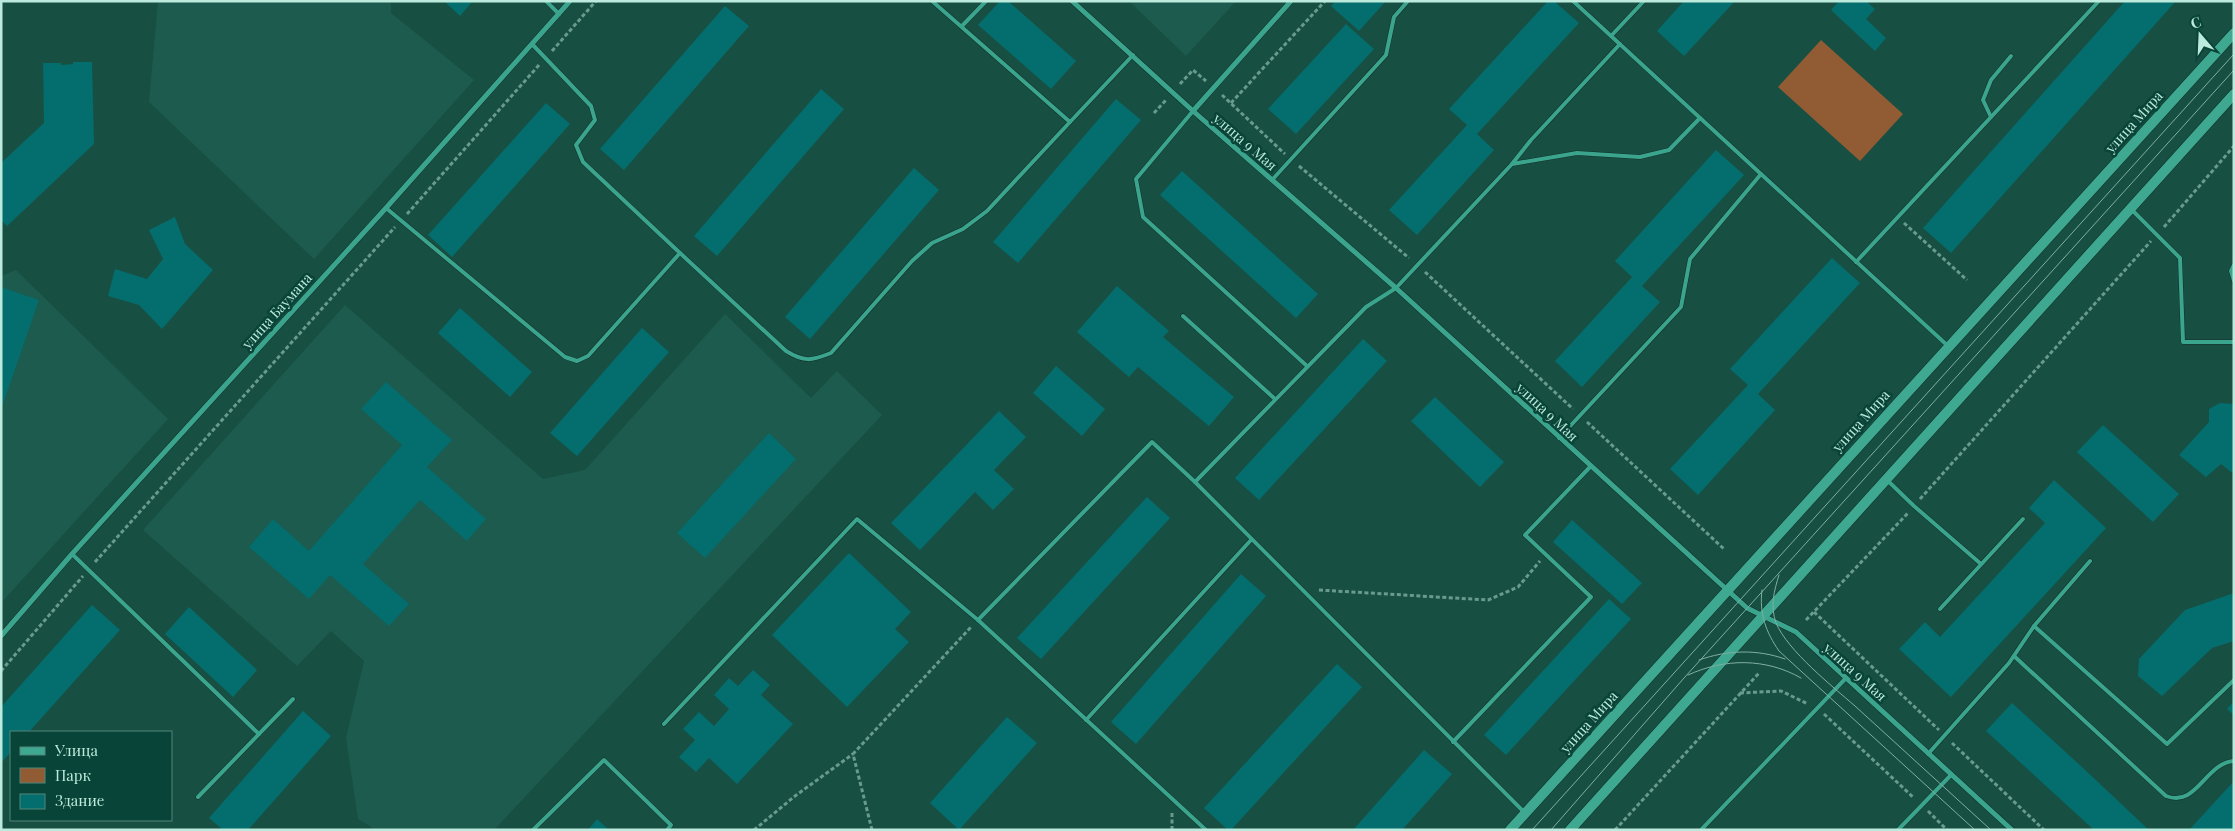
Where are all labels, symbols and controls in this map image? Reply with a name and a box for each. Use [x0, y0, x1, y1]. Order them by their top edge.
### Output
north arrow [2175, 10, 2225, 60]
text: С [2188, 12, 2203, 33]
street label: улица Мира [2100, 87, 2167, 158]
street label: улица 9 Мая [1209, 108, 1282, 175]
street label: улица Баумана [237, 269, 316, 353]
street label: улица 9 Мая [1511, 377, 1583, 446]
street label: улица Мира [1827, 386, 1894, 457]
street label: улица 9 Мая [1819, 638, 1891, 705]
street label: улица Мира [1555, 687, 1622, 758]
legend [10, 731, 172, 821]
text: Улица [54, 740, 98, 760]
text: Парк [55, 765, 91, 785]
text: Здание [55, 790, 104, 810]

